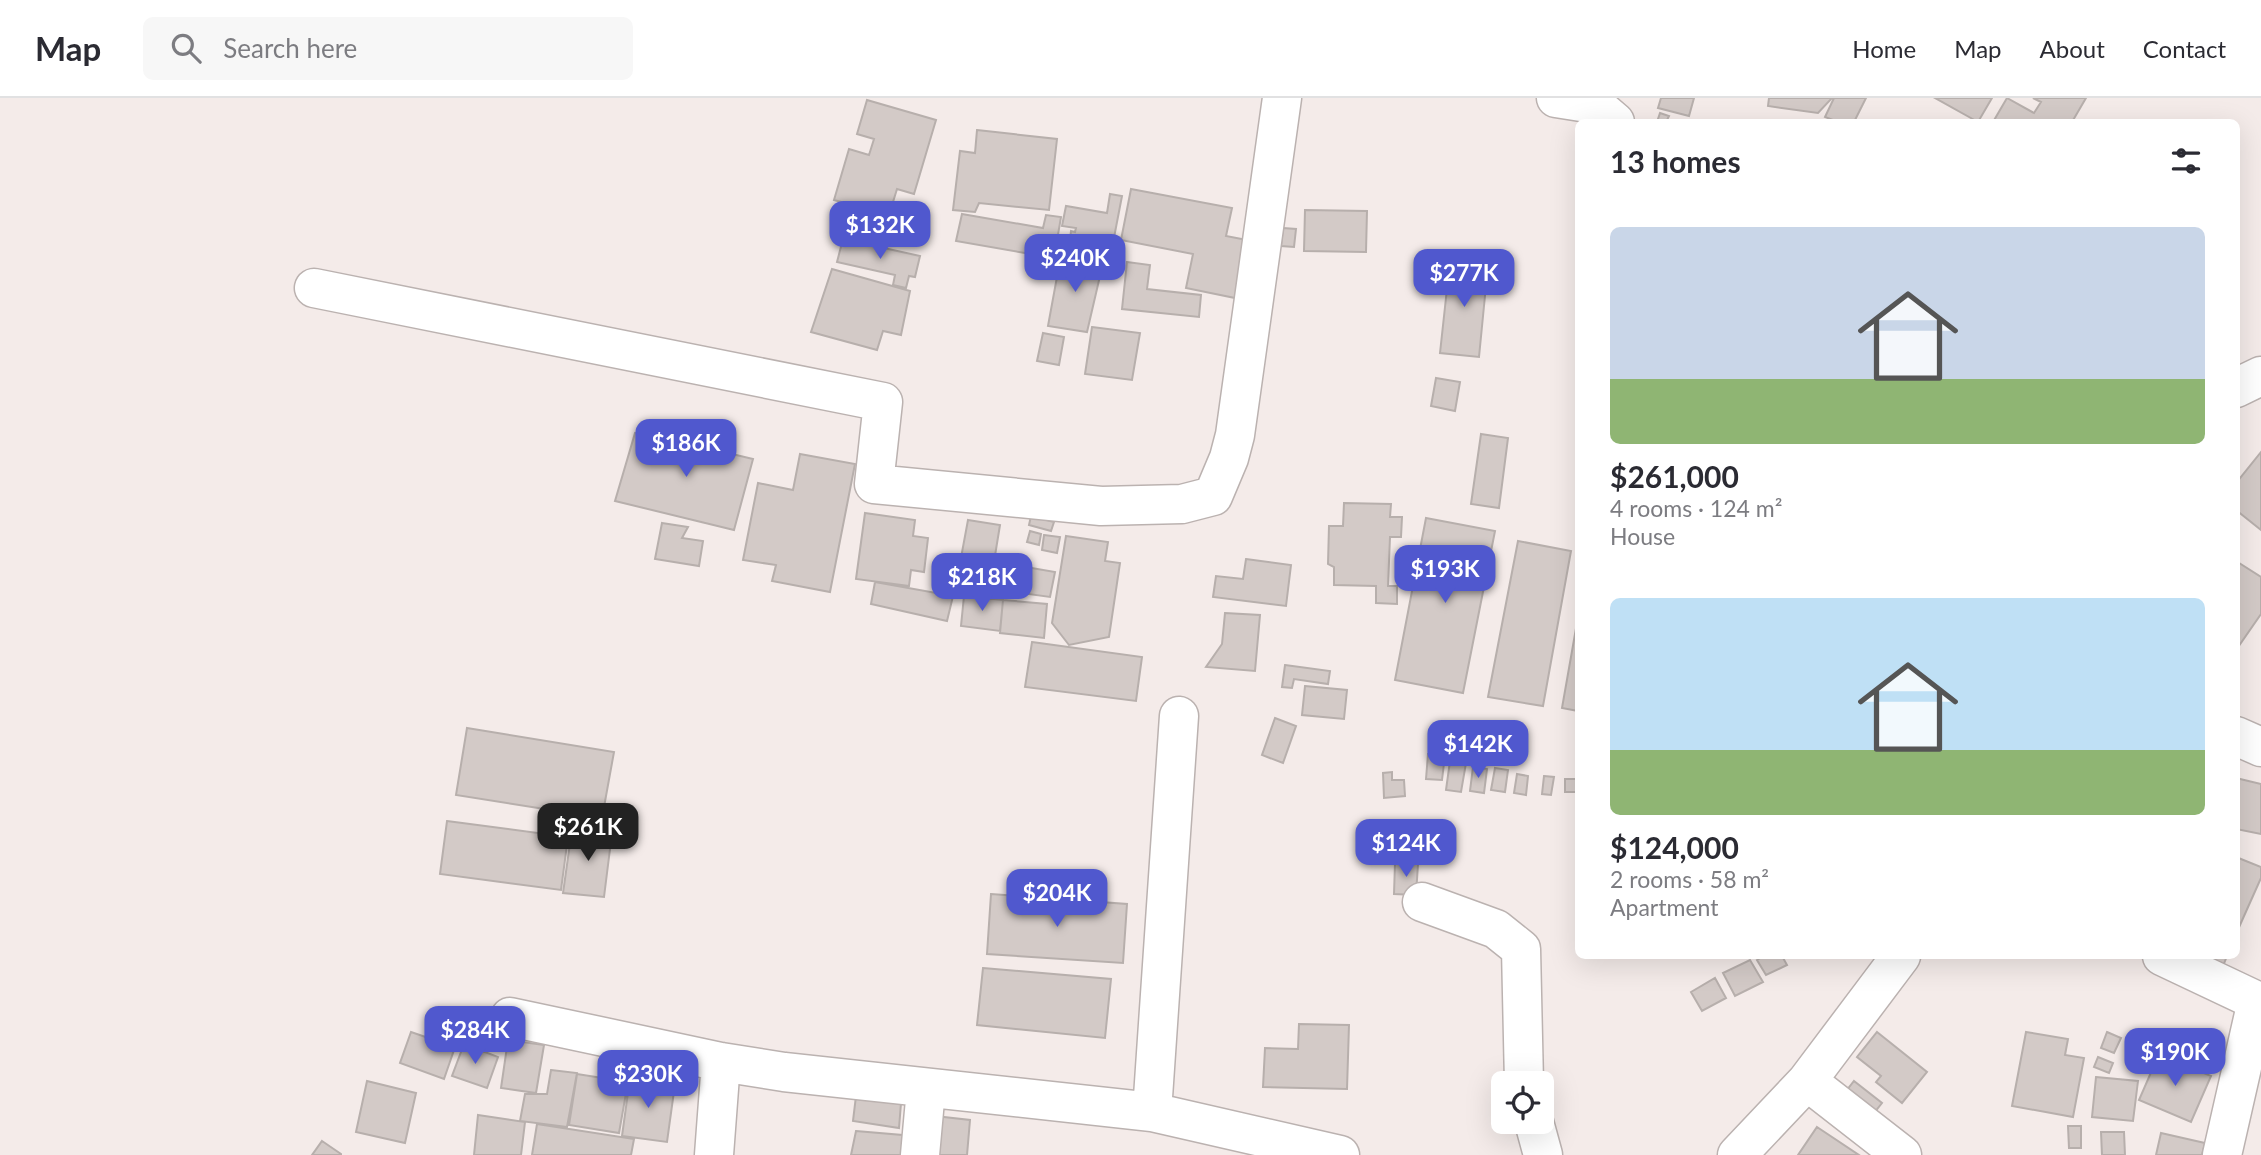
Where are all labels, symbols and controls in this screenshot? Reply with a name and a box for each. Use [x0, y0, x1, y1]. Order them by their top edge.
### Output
search box [143, 17, 633, 80]
text: Map [35, 28, 101, 68]
icon: search [167, 29, 205, 67]
text: Search here [223, 32, 357, 64]
text: Home [1852, 34, 1916, 63]
text: Map [1954, 34, 2002, 63]
text: About [2040, 34, 2105, 63]
text: Contact [2143, 34, 2226, 63]
icon: filters [2167, 142, 2205, 180]
text: 13 homes [1610, 143, 1741, 179]
pin: $132K [831, 202, 929, 261]
text: $132K [845, 210, 915, 238]
pin: $240K [1026, 234, 1124, 294]
text: $240K [1040, 243, 1110, 271]
pin: $277K [1415, 250, 1513, 309]
text: $277K [1429, 258, 1499, 286]
icon: home [1845, 273, 1971, 399]
pin: $186K [637, 420, 735, 479]
text: $186K [651, 428, 721, 456]
text: $261,000 [1610, 458, 1739, 494]
text: 4 rooms · 124 m² [1610, 494, 1782, 522]
text: House [1610, 522, 1675, 550]
pin: $193K [1396, 546, 1494, 605]
pin: $218K [933, 554, 1031, 613]
text: $193K [1410, 554, 1480, 582]
text: $218K [947, 562, 1017, 590]
icon: home [1845, 644, 1971, 770]
pin: $142K [1429, 720, 1527, 780]
text: $142K [1443, 729, 1513, 757]
pin: $261K [539, 804, 637, 863]
text: $261K [553, 812, 623, 840]
pin: $124K [1357, 820, 1455, 879]
text: $124K [1371, 828, 1441, 856]
text: $124,000 [1610, 829, 1739, 865]
text: 2 rooms · 58 m² [1610, 865, 1769, 893]
pin: $204K [1008, 870, 1106, 929]
text: $204K [1022, 878, 1092, 906]
text: Apartment [1610, 893, 1718, 921]
pin: $284K [426, 1006, 524, 1066]
text: $284K [440, 1015, 510, 1043]
pin: $190K [2126, 1028, 2224, 1088]
text: $190K [2140, 1037, 2210, 1065]
pin: $230K [599, 1051, 697, 1110]
text: $230K [613, 1059, 683, 1087]
map controls [1491, 1071, 1554, 1134]
button: locate [1491, 1071, 1554, 1134]

